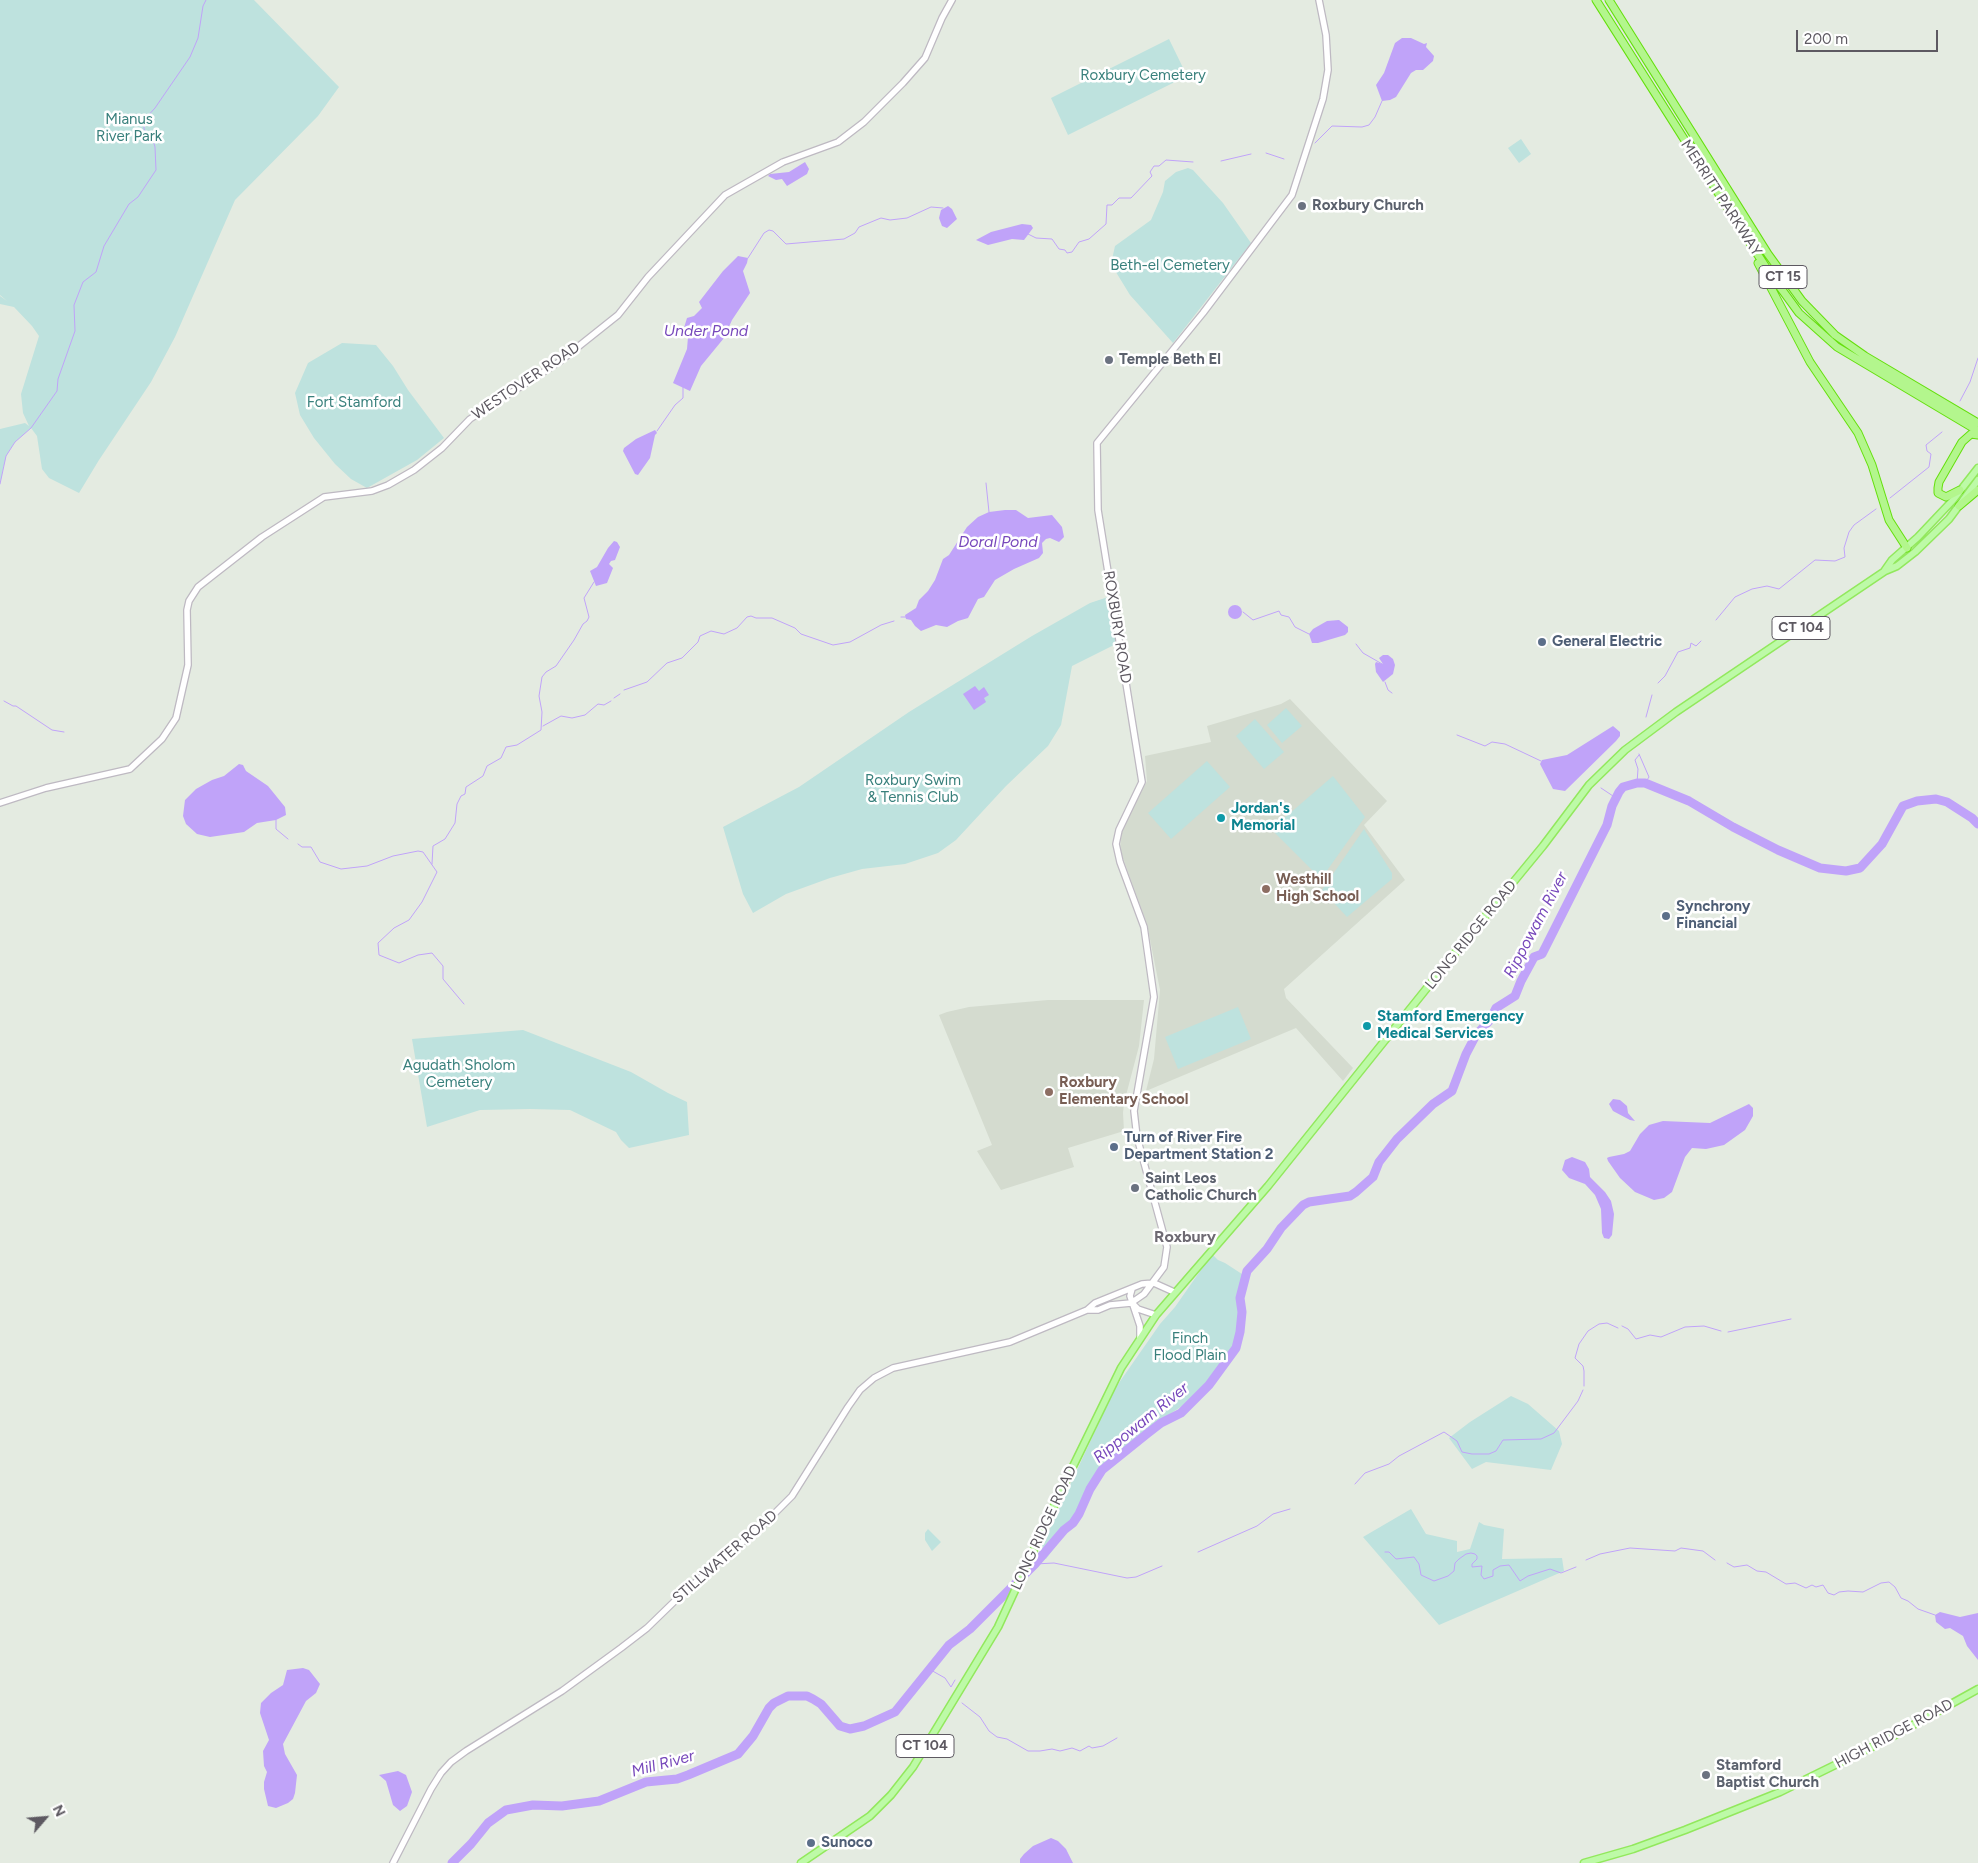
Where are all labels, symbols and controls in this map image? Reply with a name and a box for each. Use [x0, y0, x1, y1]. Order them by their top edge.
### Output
scale bar [1798, 20, 1940, 52]
text: 200 m [1804, 30, 1848, 48]
park label: Roxbury Cemetery [1080, 67, 1206, 85]
park label: Mianus River Park [96, 111, 162, 146]
street label: MERRITT PARKWAY [1677, 136, 1765, 260]
place label: Roxbury Church [1312, 197, 1424, 215]
marker: Roxbury Church [1296, 200, 1308, 212]
park label: Beth-el Cemetery [1110, 257, 1230, 275]
road number: CT 15 [1759, 266, 1807, 288]
water label: Under Pond [664, 321, 748, 341]
street label: WESTOVER ROAD [469, 338, 583, 424]
place label: Temple Beth El [1119, 351, 1221, 369]
marker: Temple Beth El [1103, 354, 1115, 366]
park label: Fort Stamford [307, 394, 401, 412]
water label: Doral Pond [958, 532, 1038, 552]
street label: ROXBURY ROAD [1099, 569, 1135, 685]
road number: CT 104 [1772, 616, 1830, 640]
place label: General Electric [1552, 633, 1662, 651]
marker: General Electric [1536, 636, 1548, 648]
park label: Roxbury Swim & Tennis Club [865, 772, 961, 807]
place label: Jordan's Memorial [1231, 800, 1295, 835]
marker: Jordan's Memorial [1215, 812, 1227, 824]
water label: Rippowam River [1500, 869, 1572, 981]
place label: Westhill High School [1276, 871, 1359, 906]
street label: LONG RIDGE ROAD [1421, 877, 1521, 993]
marker: Westhill High School [1260, 883, 1272, 895]
place label: Synchrony Financial [1676, 898, 1750, 933]
marker: Synchrony Financial [1660, 910, 1672, 922]
place label: Stamford Emergency Medical Services [1377, 1008, 1524, 1043]
marker: Stamford Emergency Medical Services [1361, 1020, 1373, 1032]
park label: Agudath Sholom Cemetery [403, 1057, 515, 1092]
place label: Roxbury Elementary School [1059, 1074, 1188, 1109]
marker: Roxbury Elementary School [1043, 1086, 1055, 1098]
place label: Turn of River Fire Department Station 2 [1124, 1129, 1273, 1164]
marker: Turn of River Fire Department Station 2 [1108, 1141, 1120, 1153]
place label: Saint Leos Catholic Church [1145, 1170, 1257, 1205]
marker: Saint Leos Catholic Church [1129, 1182, 1141, 1194]
district label: Roxbury [1154, 1227, 1216, 1247]
park label: Finch Flood Plain [1154, 1330, 1226, 1365]
water label: Rippowam River [1089, 1379, 1193, 1467]
street label: LONG RIDGE ROAD [1007, 1463, 1081, 1593]
street label: STILLWATER ROAD [669, 1507, 781, 1607]
street label: HIGH RIDGE ROAD [1832, 1695, 1956, 1773]
road number: CT 104 [896, 1734, 954, 1758]
water label: Mill River [629, 1746, 697, 1782]
place label: Stamford Baptist Church [1716, 1757, 1819, 1792]
marker: Stamford Baptist Church [1700, 1769, 1712, 1781]
north arrow [20, 1793, 70, 1843]
text: N [49, 1802, 69, 1820]
place label: Sunoco [821, 1834, 873, 1852]
marker: Sunoco [805, 1837, 817, 1849]

